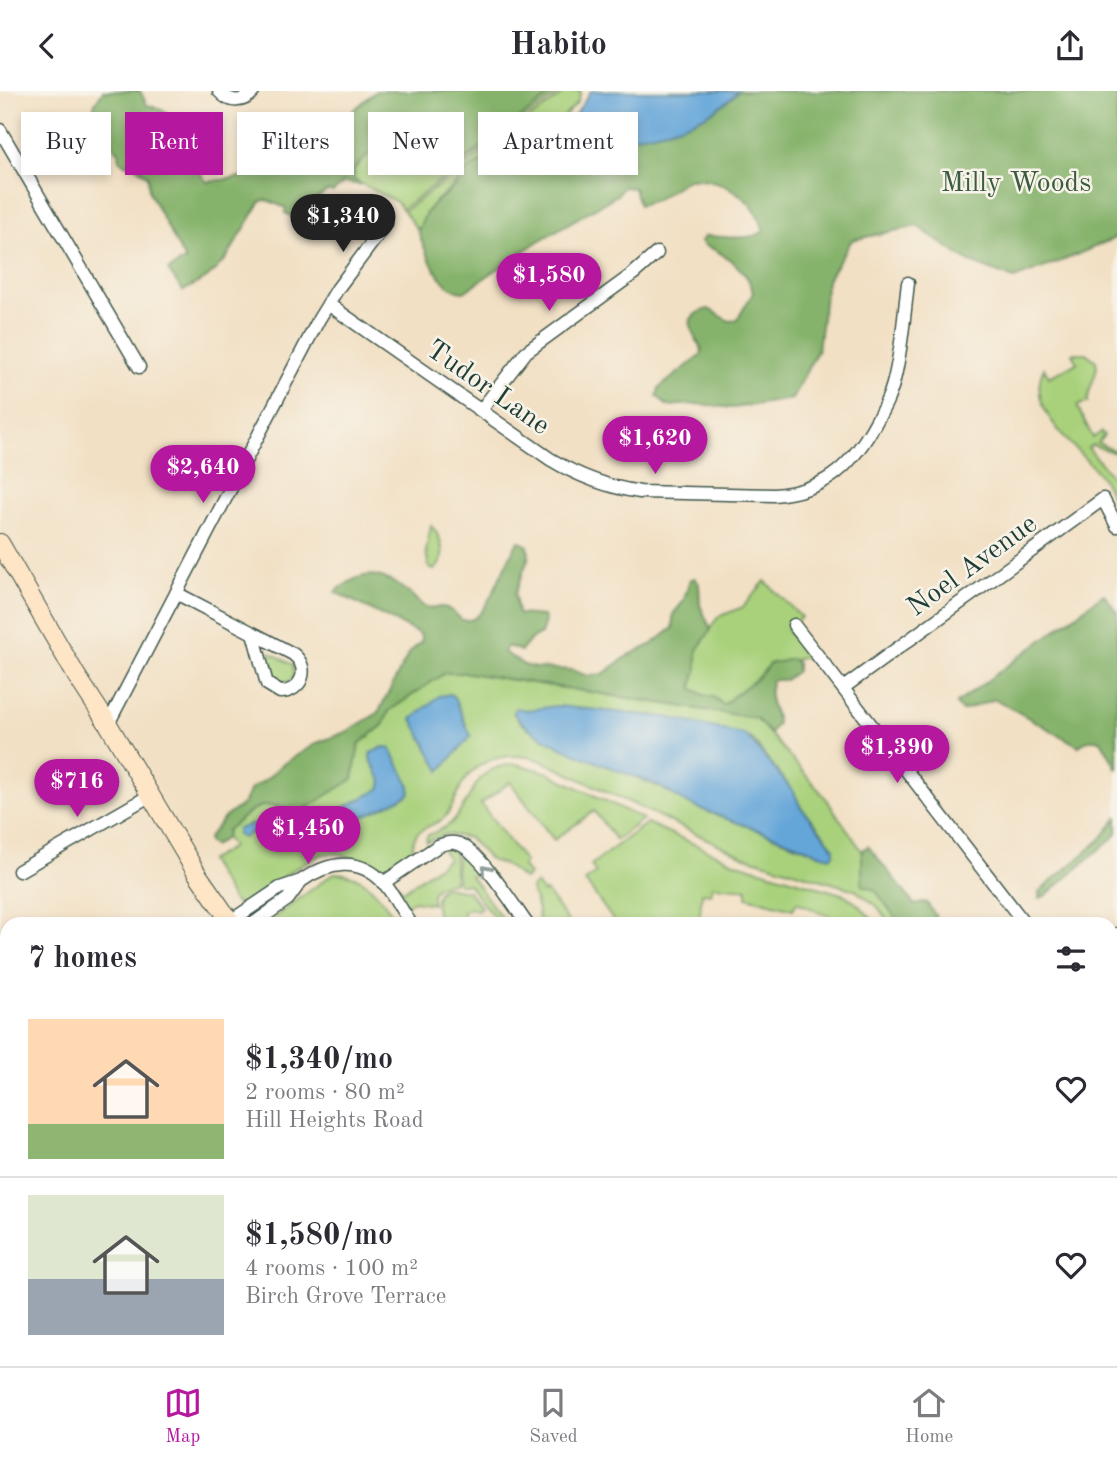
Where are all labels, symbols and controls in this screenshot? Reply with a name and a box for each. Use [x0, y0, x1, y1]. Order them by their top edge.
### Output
icon: back [28, 27, 66, 65]
icon: share [1051, 27, 1089, 65]
text: Habito [510, 30, 607, 62]
chip: Buy [21, 112, 111, 175]
chip: Rent [125, 112, 223, 175]
chip: Filters [237, 112, 354, 175]
chip: New [368, 112, 464, 175]
chip: Apartment [478, 112, 638, 175]
park label: Milly Woods [941, 170, 1091, 198]
pin: $1,340 [286, 195, 400, 254]
text: $1,340 [306, 205, 380, 228]
pin: $1,580 [492, 253, 606, 313]
text: $1,580 [512, 264, 586, 287]
street label: Tudor Lane [421, 336, 554, 441]
pin: $1,620 [598, 417, 712, 476]
text: $1,620 [618, 427, 692, 450]
pin: $2,640 [146, 445, 260, 505]
text: $2,640 [166, 456, 240, 479]
street label: Noel Avenue [903, 510, 1043, 623]
pin: $1,390 [840, 725, 954, 785]
text: $1,390 [860, 736, 934, 759]
pin: $716 [36, 759, 118, 819]
text: $716 [50, 770, 104, 793]
pin: $1,450 [251, 807, 365, 866]
text: $1,450 [271, 817, 345, 840]
one-way arrow [482, 865, 495, 877]
icon: filters [1052, 940, 1090, 978]
text: 7 homes [28, 944, 137, 974]
text: $1,340/mo [245, 1045, 393, 1075]
icon: home [84, 1047, 168, 1131]
icon: heart [1052, 1070, 1090, 1108]
text: 2 rooms · 80 m² [245, 1081, 405, 1104]
text: Hill Heights Road [245, 1109, 424, 1132]
text: $1,580/mo [245, 1221, 393, 1251]
icon: home [84, 1223, 168, 1307]
icon: heart [1052, 1246, 1090, 1284]
text: 4 rooms · 100 m² [245, 1257, 418, 1280]
text: Birch Grove Terrace [245, 1285, 446, 1308]
tab: Map [164, 1384, 202, 1449]
tab: Saved [529, 1384, 578, 1449]
tab: Home [905, 1384, 953, 1449]

